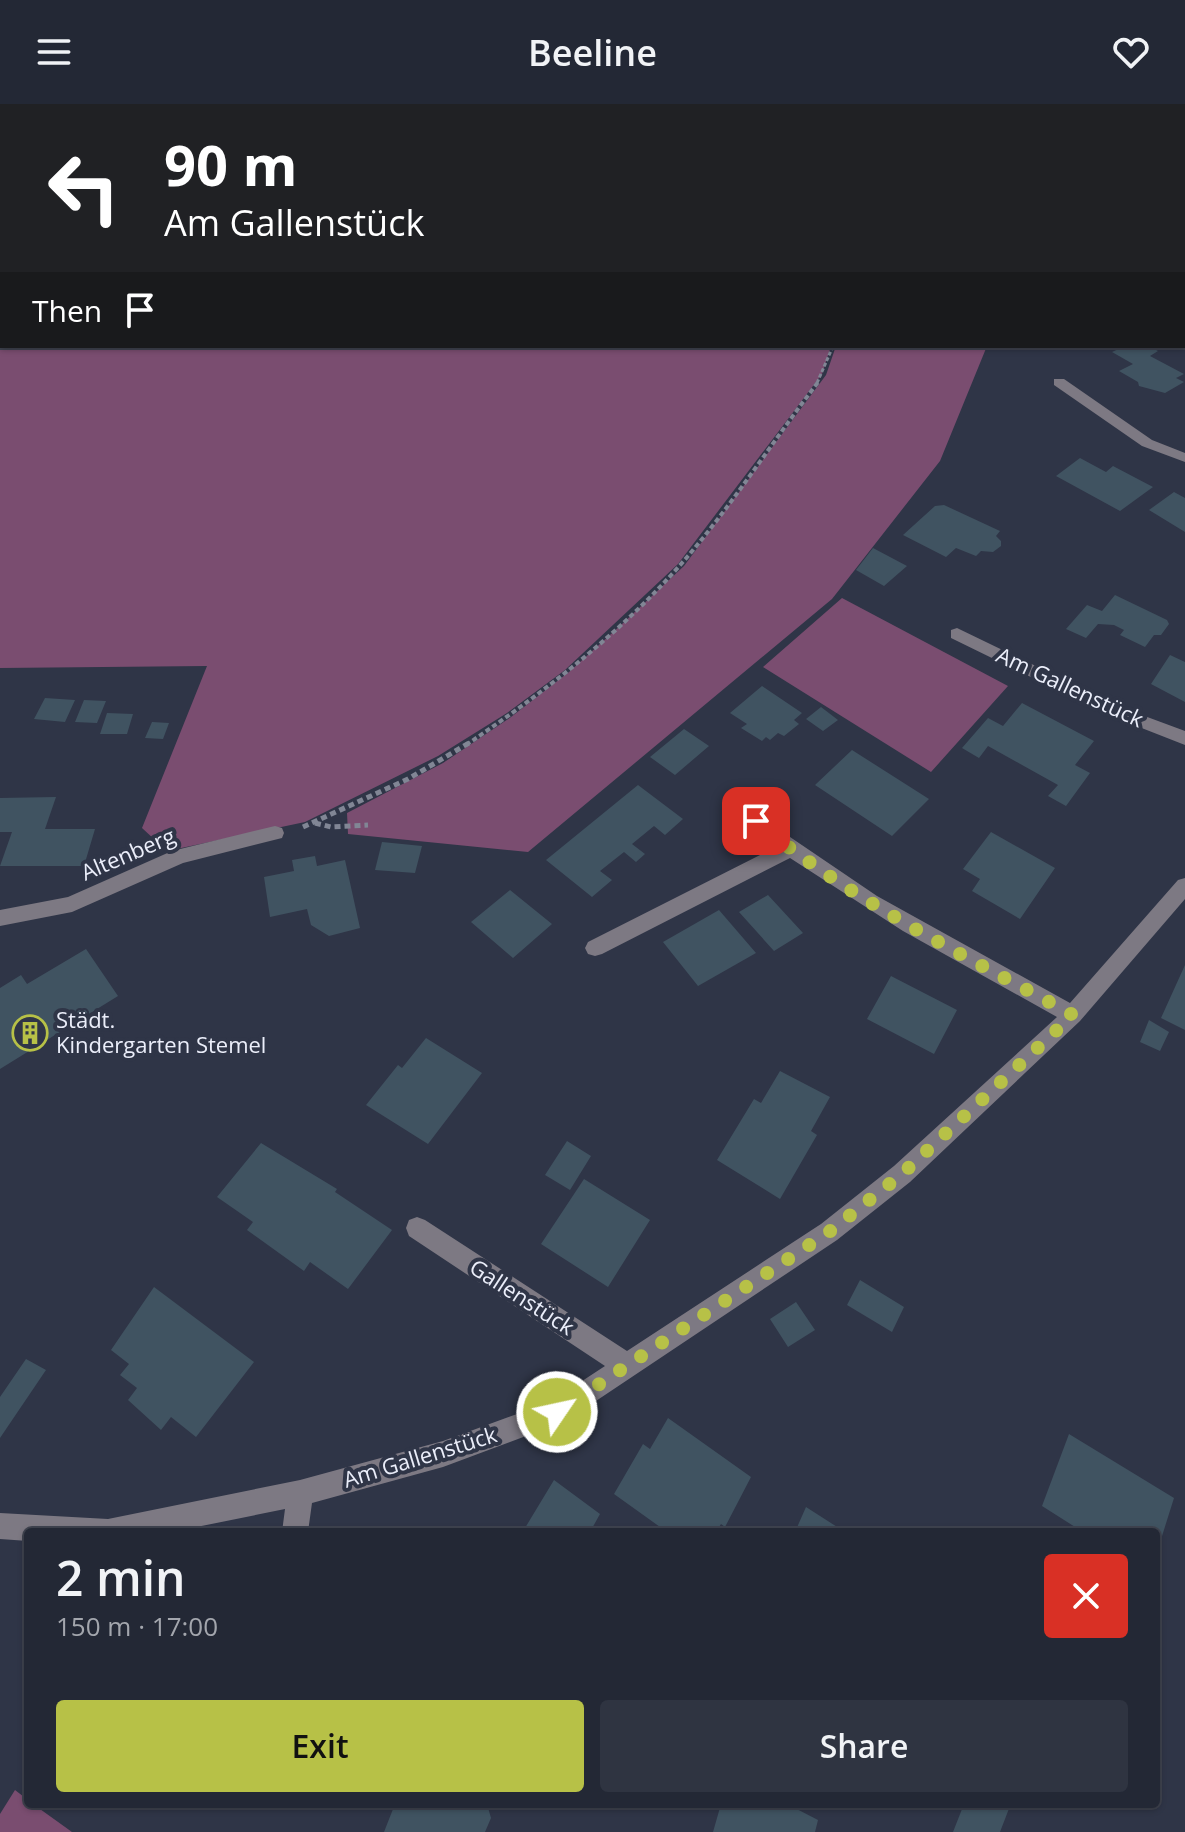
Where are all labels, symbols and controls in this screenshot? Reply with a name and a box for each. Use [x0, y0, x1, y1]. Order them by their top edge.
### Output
text: Beeline [528, 28, 657, 77]
icon: menu [32, 30, 76, 74]
icon: heart [1109, 30, 1153, 74]
text: 90 m [164, 126, 298, 202]
icon: left [32, 136, 136, 240]
text: Am Gallenstück [164, 198, 424, 247]
icon: arrive [118, 288, 162, 332]
text: Then [32, 290, 102, 331]
street label: Am Gallenstück [992, 639, 1149, 733]
pin [722, 787, 790, 855]
icon: arrive [734, 799, 778, 843]
street label: Altenberg [76, 820, 179, 886]
place label: Städt. Kindergarten Stemel [56, 1004, 266, 1059]
building icon: Städt. Kindergarten Stemel [11, 1014, 49, 1052]
street label: Gallenstück [464, 1251, 581, 1341]
position arrow [515, 1370, 599, 1454]
street label: Am Gallenstück [339, 1418, 501, 1494]
text: 2 min [56, 1545, 186, 1610]
button: close [1044, 1554, 1128, 1638]
text: 150 m · 17:00 [56, 1608, 218, 1644]
button: Exit [56, 1700, 584, 1792]
button: Share [600, 1700, 1128, 1792]

